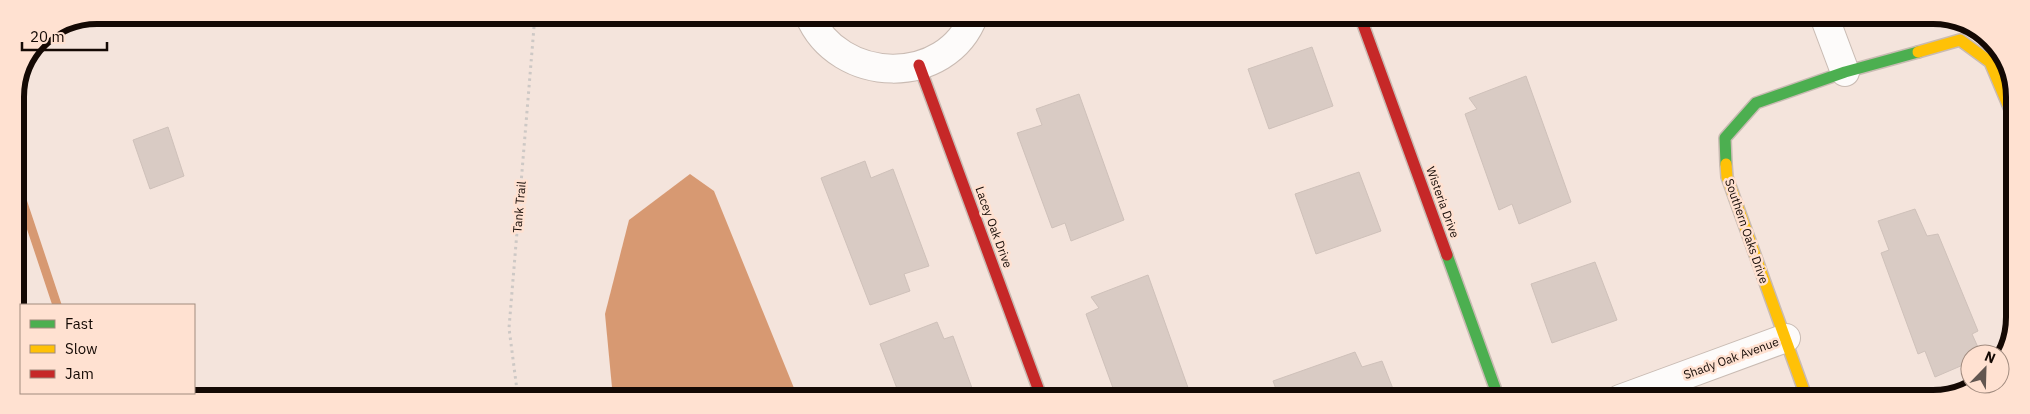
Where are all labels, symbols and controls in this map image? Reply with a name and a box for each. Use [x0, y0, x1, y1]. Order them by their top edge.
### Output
scale bar [22, 20, 108, 52]
text: 20 m [30, 27, 65, 46]
street label: Wisteria Drive [1423, 164, 1463, 240]
street label: Southern Oaks Drive [1722, 177, 1772, 286]
street label: Tank Trail [509, 181, 529, 233]
street label: Lacey Oak Drive [972, 184, 1016, 270]
legend [20, 304, 195, 394]
text: Fast [65, 314, 93, 333]
street label: Shady Oak Avenue [1681, 334, 1781, 382]
text: Slow [65, 339, 98, 358]
north arrow [1960, 344, 2010, 394]
text: N [1982, 347, 1998, 367]
text: Jam [65, 364, 94, 383]

